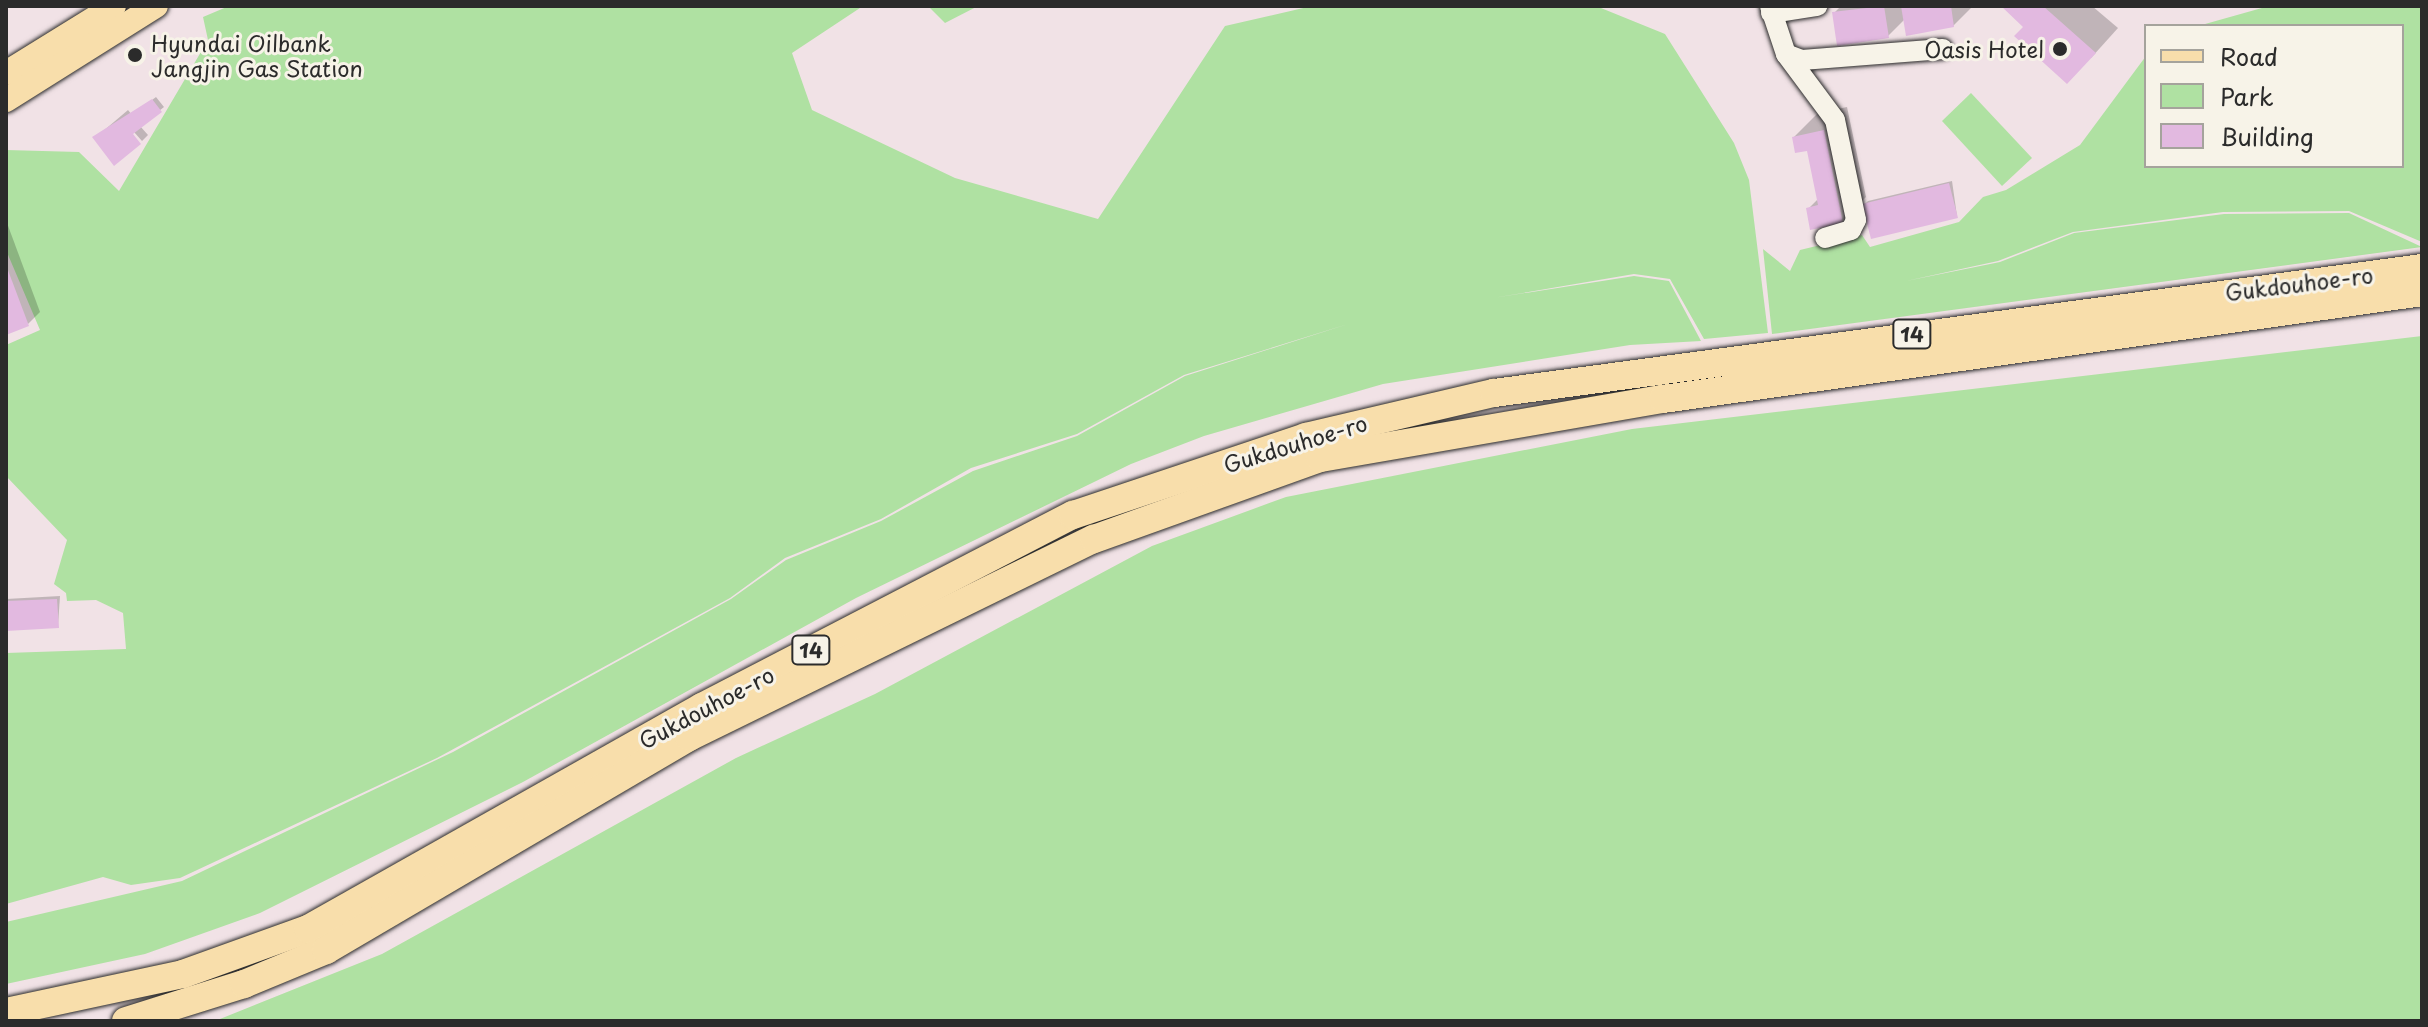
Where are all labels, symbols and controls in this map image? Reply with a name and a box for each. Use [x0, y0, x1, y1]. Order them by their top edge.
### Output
legend [2144, 24, 2404, 168]
place label: Hyundai Oilbank Jangjin Gas Station [151, 29, 361, 80]
place label: Oasis Hotel [1924, 36, 2044, 62]
text: Road [2220, 38, 2278, 74]
marker: Oasis Hotel [2051, 40, 2069, 58]
marker: Hyundai Oilbank Jangjin Gas Station [126, 46, 144, 64]
text: Park [2220, 78, 2274, 114]
text: Building [2220, 118, 2314, 154]
street label: Gukdouhoe-ro [2223, 261, 2375, 305]
road number: 14 [1892, 318, 1932, 350]
street label: Gukdouhoe-ro [1220, 409, 1370, 477]
road number: 14 [791, 634, 831, 666]
street label: Gukdouhoe-ro [634, 660, 778, 754]

